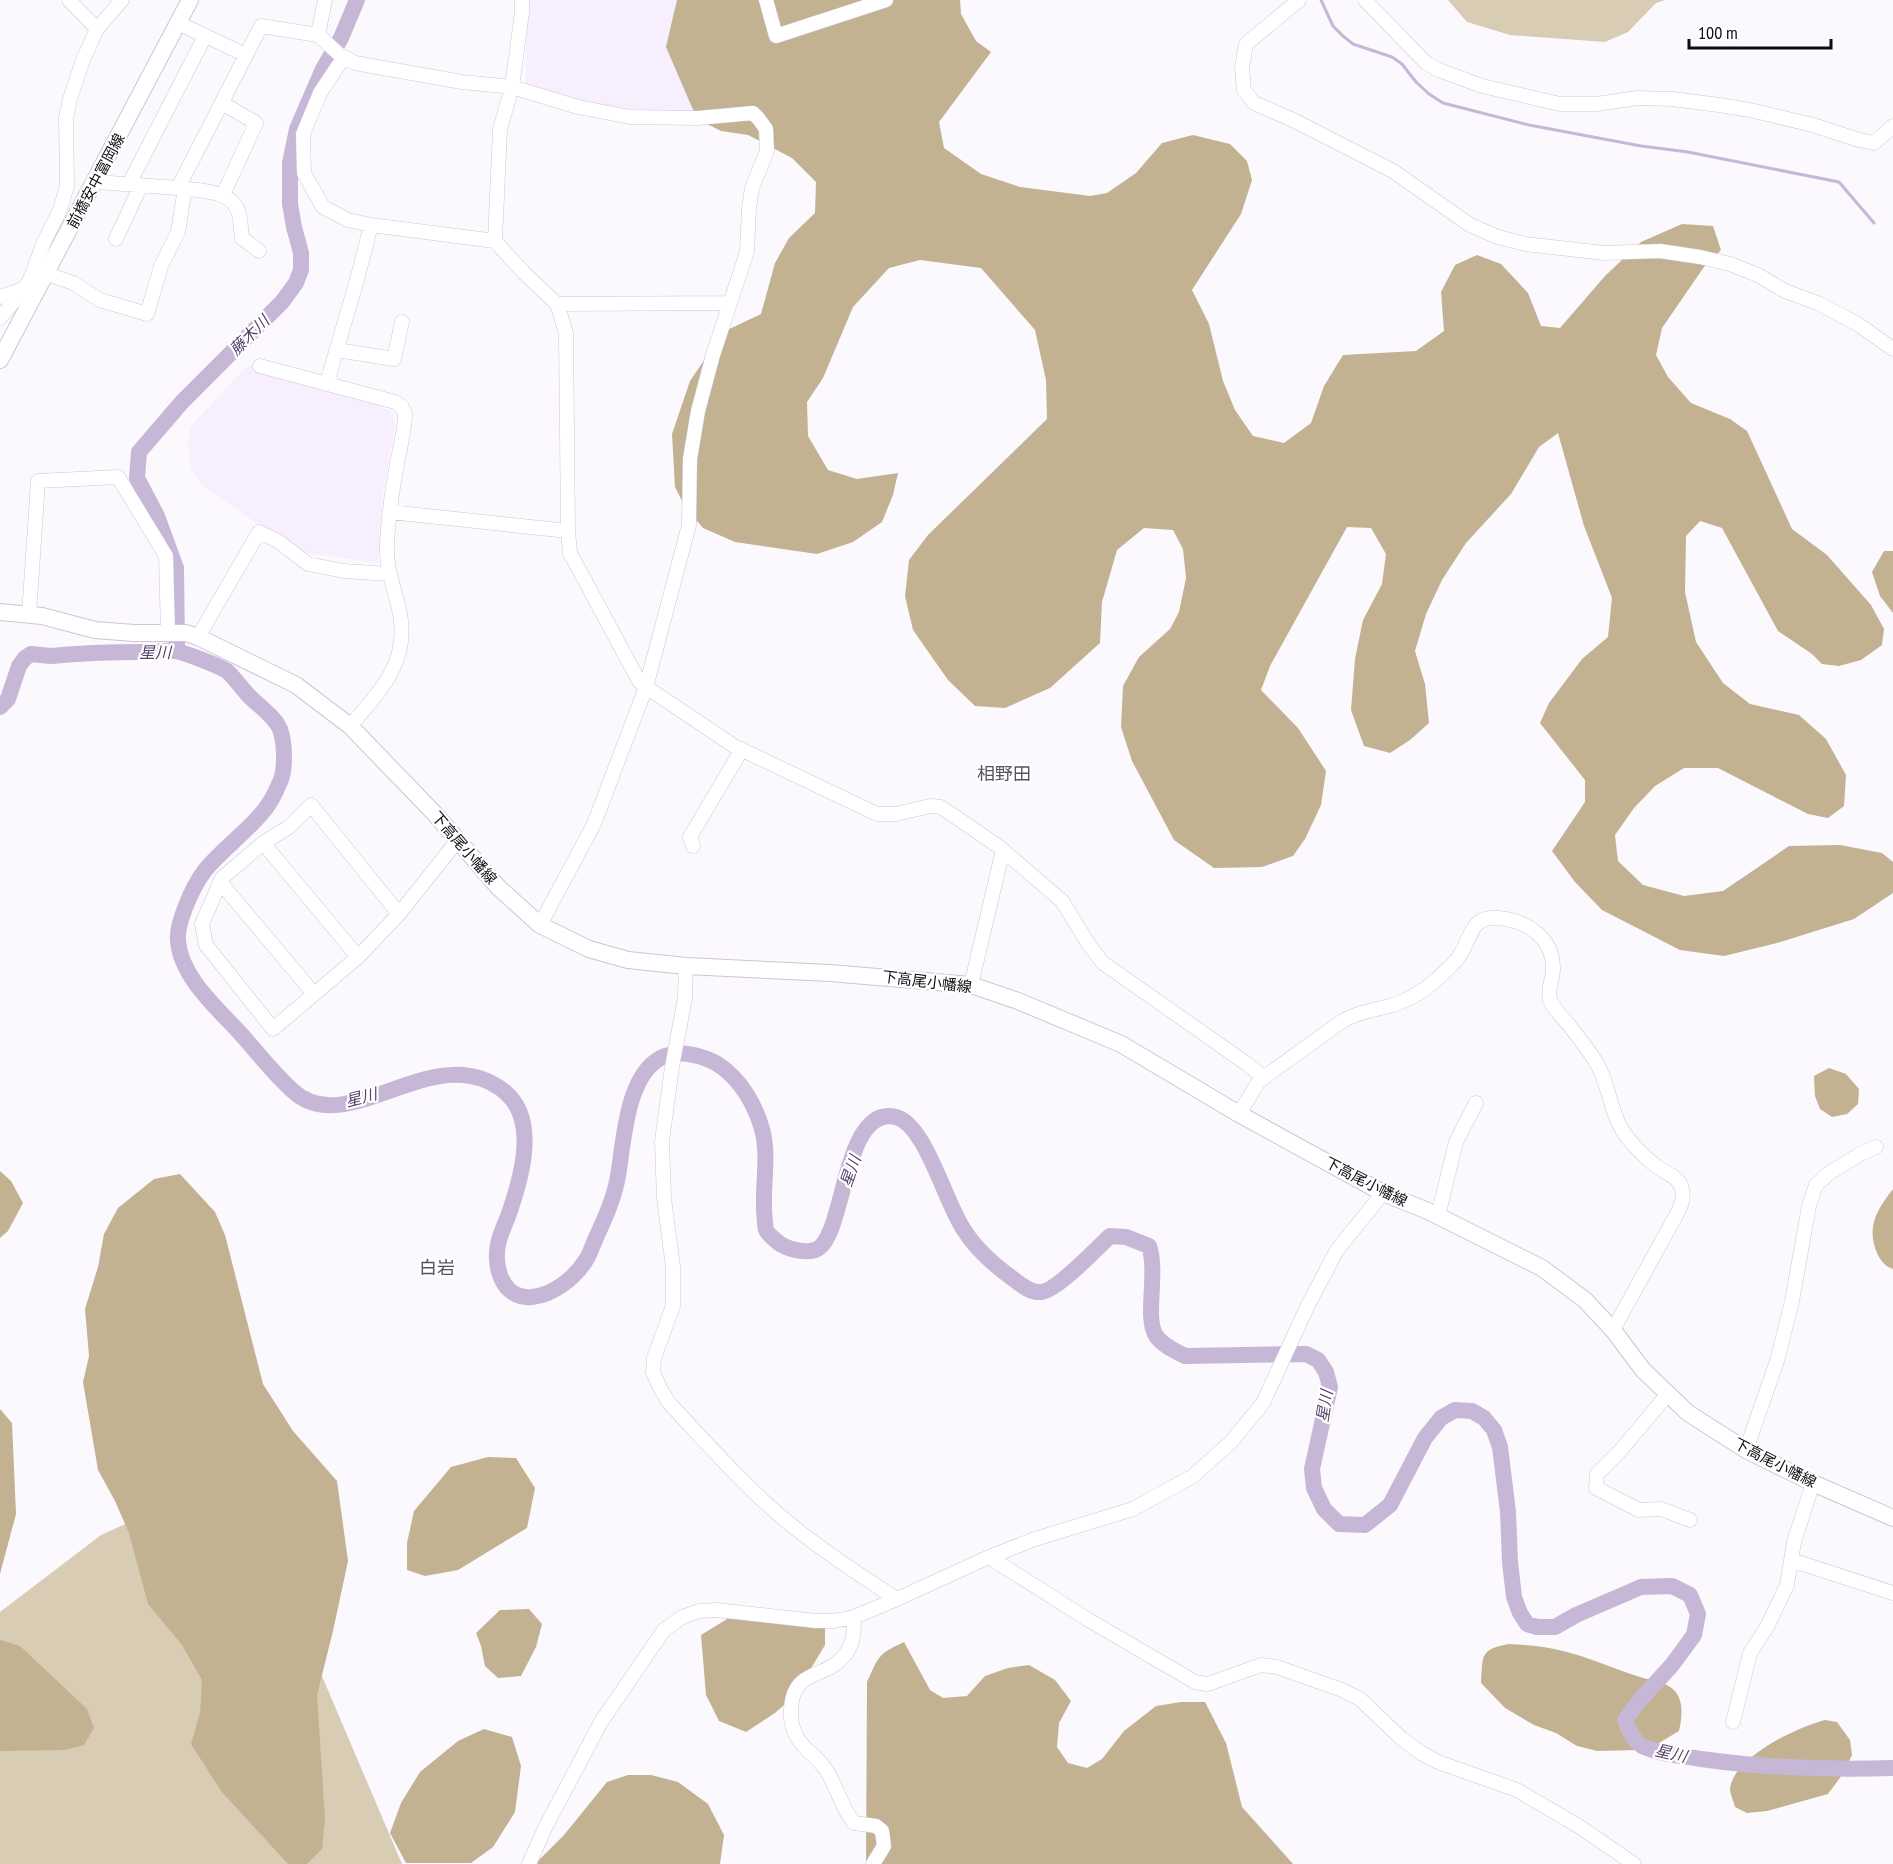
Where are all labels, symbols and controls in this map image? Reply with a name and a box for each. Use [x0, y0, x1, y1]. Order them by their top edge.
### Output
scale bar [1689, 12, 1832, 50]
text: 100 m [1698, 21, 1738, 44]
street label: 前橋安中富岡線 [63, 130, 129, 232]
water label: 藤木川 [225, 310, 274, 359]
water label: 星川 [139, 642, 173, 662]
district label: 相野田 [977, 762, 1031, 785]
street label: 下高尾小幡線 [428, 807, 501, 888]
street label: 下高尾小幡線 [881, 967, 973, 996]
water label: 星川 [343, 1083, 381, 1111]
water label: 星川 [835, 1151, 865, 1189]
street label: 下高尾小幡線 [1322, 1153, 1411, 1210]
district label: 白岩 [419, 1256, 455, 1279]
water label: 星川 [1312, 1387, 1337, 1423]
street label: 下高尾小幡線 [1731, 1434, 1820, 1491]
water label: 星川 [1653, 1740, 1691, 1767]

